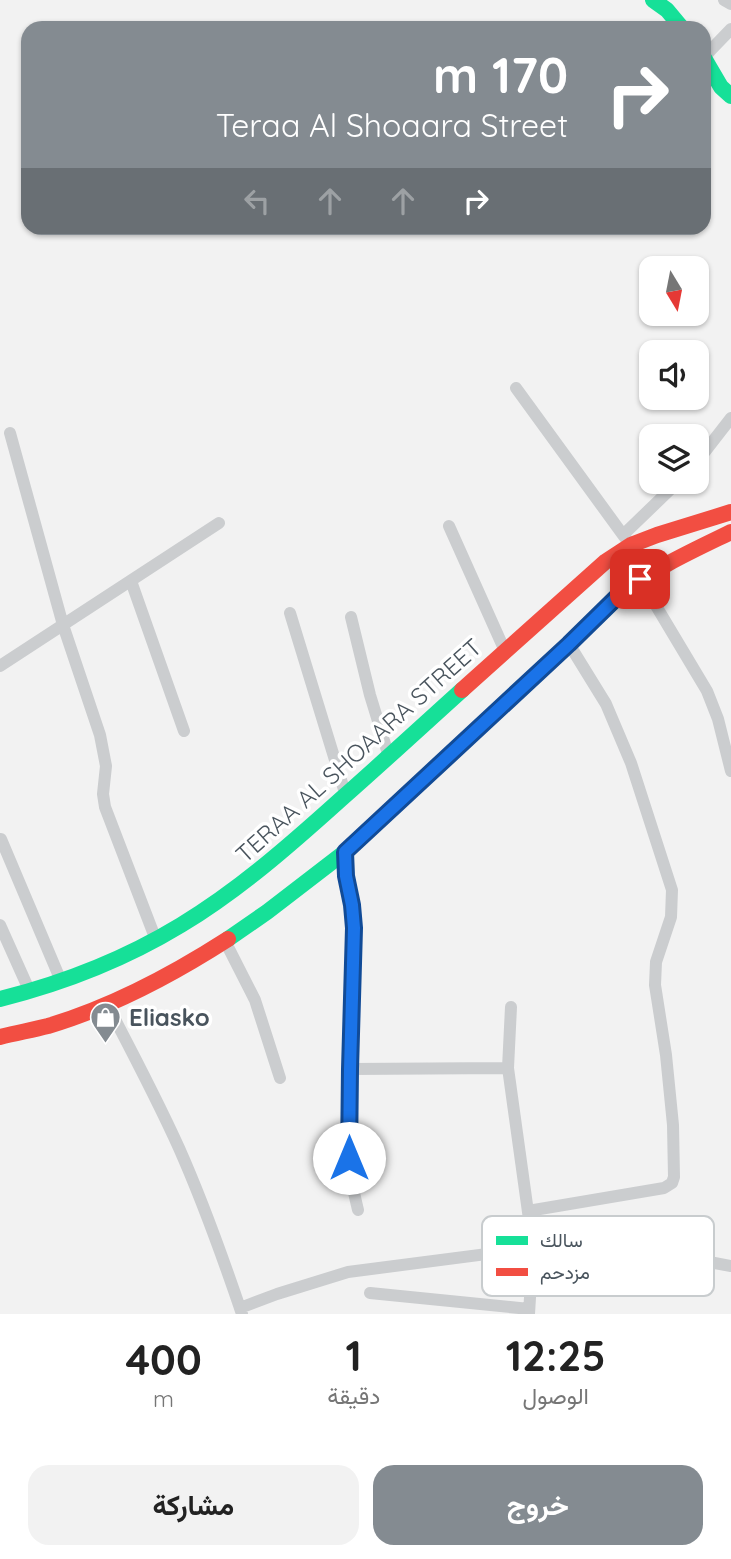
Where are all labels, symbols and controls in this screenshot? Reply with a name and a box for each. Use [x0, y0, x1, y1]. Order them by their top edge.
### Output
text: 170 m [433, 44, 568, 105]
icon: right [592, 49, 683, 140]
text: Teraa Al Shoaara Street [216, 105, 568, 145]
icon: left [238, 182, 276, 220]
icon: ahead [311, 182, 349, 220]
icon: ahead [384, 182, 422, 220]
icon: right [457, 182, 495, 220]
north arrow [639, 256, 709, 326]
map controls [639, 256, 709, 494]
button: sound [639, 340, 709, 410]
button: layers [639, 424, 709, 494]
pin [610, 549, 670, 609]
icon: arrive [621, 560, 659, 598]
street label: TERAA AL SHOAARA STREET [229, 632, 488, 869]
shop icon: Eliasko [89, 1001, 123, 1045]
place label: Eliasko [129, 1002, 210, 1032]
position arrow [312, 1121, 386, 1195]
legend [482, 1216, 714, 1296]
text: سالك [540, 1228, 583, 1252]
text: مزدحم [540, 1260, 590, 1285]
text: 1 [346, 1329, 362, 1382]
text: 12:25 [506, 1329, 606, 1382]
text: 400 [125, 1333, 202, 1386]
text: دقيقة [327, 1381, 380, 1410]
text: الوصول [522, 1381, 589, 1410]
text: m [153, 1384, 174, 1413]
button: مشاركة [28, 1465, 359, 1545]
button: خروج [373, 1465, 703, 1545]

